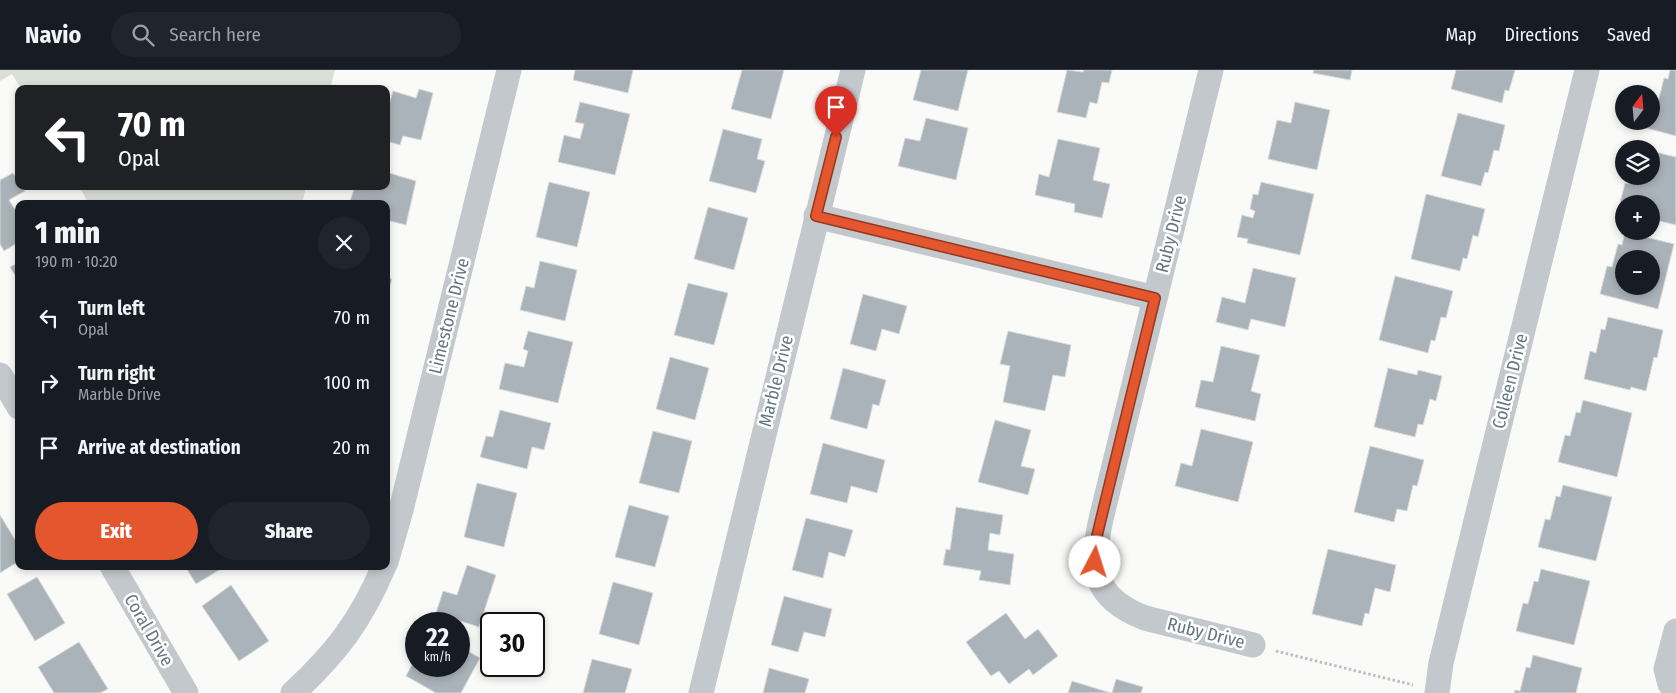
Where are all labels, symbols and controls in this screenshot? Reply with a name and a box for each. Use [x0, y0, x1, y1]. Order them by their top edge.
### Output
search box [111, 12, 461, 57]
text: Navio [25, 21, 81, 49]
icon: search [129, 21, 157, 49]
text: Search here [169, 23, 261, 46]
text: Map [1445, 24, 1477, 46]
text: Directions [1505, 24, 1579, 46]
text: Saved [1607, 24, 1651, 46]
north arrow [1615, 85, 1660, 130]
map controls [1615, 85, 1660, 295]
pin [815, 86, 857, 137]
icon: arrive [822, 93, 850, 121]
text: 70 m [118, 103, 186, 145]
icon: left [35, 105, 100, 170]
button: layers [1615, 140, 1660, 185]
text: Opal [118, 145, 160, 172]
street label: Ruby Drive [1151, 193, 1191, 275]
button: + [1615, 195, 1660, 240]
text: 1 min [35, 215, 100, 251]
button: close [318, 217, 370, 269]
button: − [1615, 250, 1660, 295]
text: 190 m · 10:20 [35, 252, 118, 271]
street label: Limestone Drive [424, 256, 474, 376]
text: Turn left [78, 297, 145, 320]
icon: left [35, 304, 63, 332]
text: 70 m [334, 306, 370, 329]
text: Opal [78, 320, 108, 339]
street label: Colleen Drive [1488, 331, 1532, 431]
street label: Marble Drive [754, 333, 798, 429]
text: Turn right [78, 362, 155, 385]
icon: right [35, 369, 63, 397]
text: 100 m [324, 371, 370, 394]
text: Marble Drive [78, 385, 161, 404]
icon: arrive [35, 434, 63, 462]
text: Arrive at destination [78, 436, 241, 459]
text: 20 m [333, 436, 370, 459]
button: Exit [35, 502, 198, 560]
button: Share [208, 502, 370, 560]
position arrow [1068, 535, 1120, 587]
street label: Coral Drive [120, 590, 179, 670]
speed limit sign: 30 [480, 612, 545, 677]
street label: Ruby Drive [1165, 613, 1247, 653]
text: 22 [426, 623, 449, 653]
text: km/h [424, 650, 451, 664]

